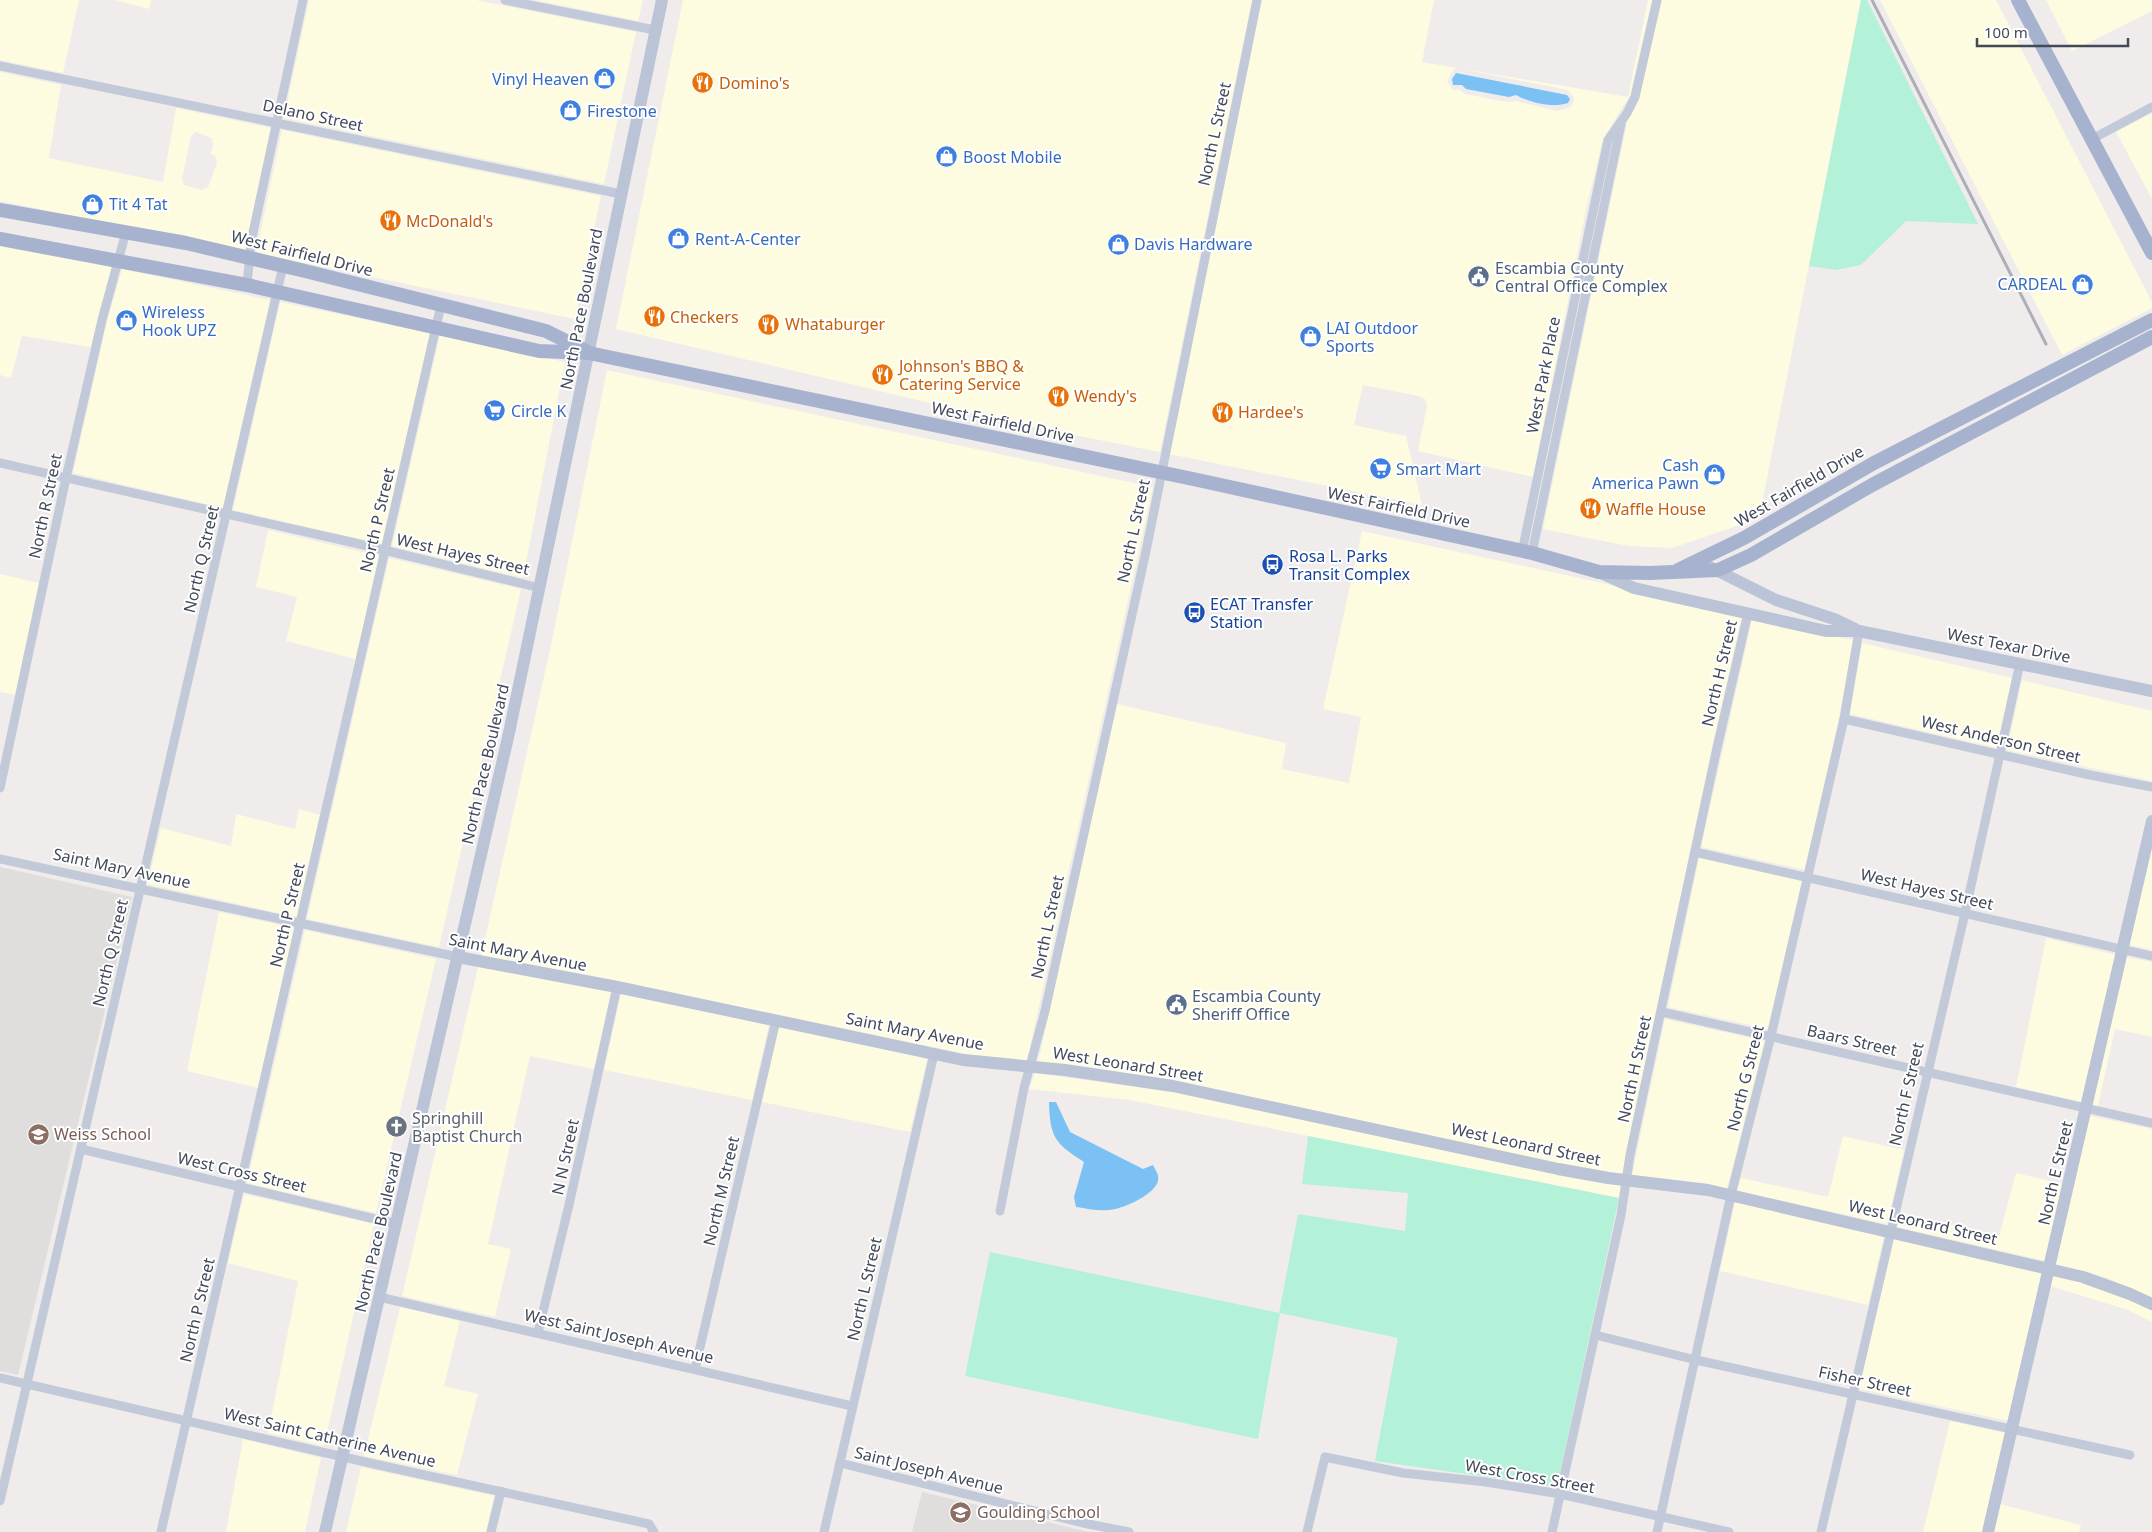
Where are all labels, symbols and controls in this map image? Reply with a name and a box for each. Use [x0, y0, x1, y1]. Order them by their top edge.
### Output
scale bar [1977, 15, 2128, 47]
text: 100 m [1984, 22, 2028, 42]
shop icon: Vinyl Heaven [593, 67, 617, 91]
place label: Vinyl Heaven [492, 68, 589, 90]
restaurant icon: Domino's [691, 71, 715, 95]
place label: Domino's [719, 72, 790, 94]
street label: North L Street [1192, 80, 1236, 188]
street label: Delano Street [261, 94, 365, 136]
shop icon: Firestone [559, 99, 583, 123]
place label: Firestone [587, 100, 657, 122]
shop icon: Boost Mobile [935, 145, 959, 169]
place label: Boost Mobile [963, 146, 1062, 168]
shop icon: Tit 4 Tat [81, 192, 105, 216]
place label: Tit 4 Tat [109, 193, 168, 215]
restaurant icon: McDonald's [378, 209, 402, 233]
place label: McDonald's [406, 210, 493, 232]
street label: West Fairfield Drive [229, 225, 375, 281]
street label: North Pace Boulevard [555, 226, 607, 392]
shop icon: Rent-A-Center [667, 227, 691, 251]
place label: Rent-A-Center [695, 228, 801, 250]
shop icon: Davis Hardware [1106, 232, 1130, 256]
place label: Davis Hardware [1134, 233, 1253, 255]
place label: Escambia County Central Office Complex [1495, 257, 1668, 297]
public building icon: Escambia County Central Office Complex [1467, 265, 1491, 289]
shop icon: CARDEAL [2071, 272, 2095, 296]
place label: CARDEAL [1998, 273, 2067, 295]
place label: Wireless Hook UPZ [142, 301, 216, 341]
restaurant icon: Checkers [642, 305, 666, 329]
place label: Checkers [670, 306, 739, 328]
shop icon: Wireless Hook UPZ [114, 309, 138, 333]
restaurant icon: Whataburger [757, 312, 781, 336]
place label: Whataburger [785, 313, 886, 335]
street label: West Park Place [1521, 315, 1565, 435]
place label: LAI Outdoor Sports [1326, 317, 1419, 357]
shop icon: LAI Outdoor Sports [1298, 325, 1322, 349]
place label: Johnson's BBQ & Catering Service [897, 355, 1024, 395]
restaurant icon: Johnson's BBQ & Catering Service [871, 363, 895, 387]
restaurant icon: Wendy's [1046, 384, 1070, 408]
place label: Wendy's [1074, 385, 1137, 407]
street label: West Fairfield Drive [930, 396, 1076, 448]
supermarket icon: Circle K [483, 399, 507, 423]
place label: Circle K [511, 400, 567, 422]
restaurant icon: Hardee's [1210, 400, 1234, 424]
place label: Hardee's [1238, 401, 1304, 423]
street label: West Fairfield Drive [1730, 440, 1868, 532]
street label: North R Street [23, 451, 67, 561]
place label: Cash America Pawn [1592, 454, 1699, 494]
supermarket icon: Smart Mart [1368, 457, 1392, 481]
place label: Smart Mart [1396, 458, 1481, 480]
shop icon: Cash America Pawn [1703, 462, 1727, 486]
street label: North P Street [354, 465, 400, 575]
street label: North L Street [1111, 477, 1155, 585]
street label: West Fairfield Drive [1326, 481, 1472, 533]
restaurant icon: Waffle House [1578, 497, 1602, 521]
place label: Waffle House [1606, 498, 1706, 520]
street label: North Q Street [178, 503, 224, 615]
street label: West Hayes Street [394, 528, 532, 580]
place label: Rosa L. Parks Transit Complex [1289, 545, 1410, 585]
bus stop icon: Rosa L. Parks Transit Complex [1261, 553, 1285, 577]
place label: ECAT Transfer Station [1210, 593, 1314, 633]
bus stop icon: ECAT Transfer Station [1182, 601, 1206, 625]
street label: North H Street [1696, 617, 1742, 729]
street label: West Texar Drive [1945, 622, 2073, 668]
street label: North Pace Boulevard [456, 682, 514, 846]
street label: West Anderson Street [1919, 710, 2083, 768]
street label: Saint Mary Avenue [51, 843, 193, 893]
street label: North P Street [264, 860, 310, 970]
street label: West Hayes Street [1858, 863, 1996, 915]
street label: North L Street [1025, 873, 1069, 981]
street label: North Q Street [87, 897, 133, 1009]
street label: Saint Mary Avenue [447, 928, 589, 976]
place label: Escambia County Sheriff Office [1192, 985, 1322, 1025]
public building icon: Escambia County Sheriff Office [1164, 993, 1188, 1017]
street label: Saint Mary Avenue [844, 1007, 986, 1055]
street label: North H Street [1612, 1013, 1656, 1125]
street label: Baars Street [1805, 1019, 1899, 1061]
street label: North G Street [1721, 1022, 1769, 1133]
street label: North F Street [1883, 1040, 1929, 1148]
street label: West Leonard Street [1051, 1041, 1205, 1087]
place label: Springhill Baptist Church [412, 1107, 522, 1147]
church icon: Springhill Baptist Church [384, 1115, 408, 1139]
street label: N N Street [546, 1117, 584, 1197]
street label: West Leonard Street [1449, 1117, 1603, 1171]
street label: North E Street [2032, 1119, 2078, 1227]
school or university icon: Weiss School [26, 1122, 50, 1146]
place label: Weiss School [54, 1123, 151, 1145]
street label: North M Street [698, 1134, 744, 1248]
street label: West Cross Street [175, 1146, 309, 1198]
street label: North Pace Boulevard [349, 1150, 407, 1314]
street label: West Leonard Street [1846, 1194, 2000, 1250]
street label: North L Street [841, 1235, 887, 1343]
street label: North P Street [174, 1255, 220, 1365]
street label: West Saint Joseph Avenue [522, 1303, 716, 1369]
street label: Fisher Street [1817, 1360, 1914, 1402]
street label: West Saint Catherine Avenue [222, 1402, 438, 1472]
street label: Saint Joseph Avenue [852, 1441, 1006, 1499]
street label: West Cross Street [1463, 1454, 1597, 1498]
school or university icon: Goulding School [949, 1500, 973, 1524]
place label: Goulding School [977, 1501, 1100, 1523]

